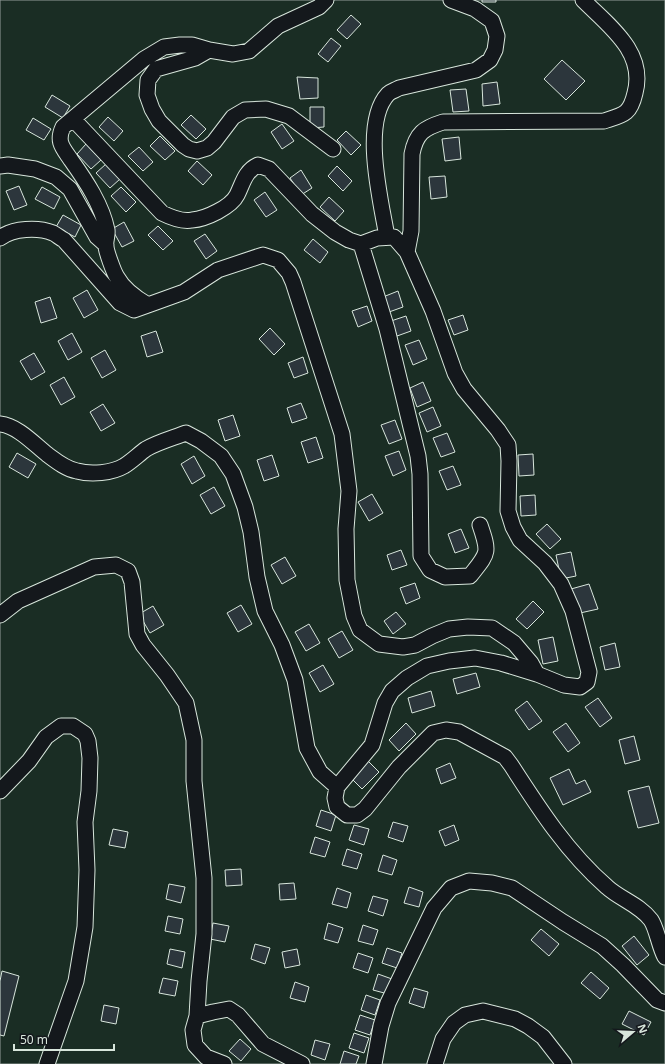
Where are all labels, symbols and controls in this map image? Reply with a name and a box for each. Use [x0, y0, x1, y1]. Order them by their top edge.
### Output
north arrow [613, 1012, 653, 1052]
text: N [634, 1022, 651, 1035]
scale bar [14, 1026, 114, 1052]
text: 50 m [20, 1031, 48, 1048]

